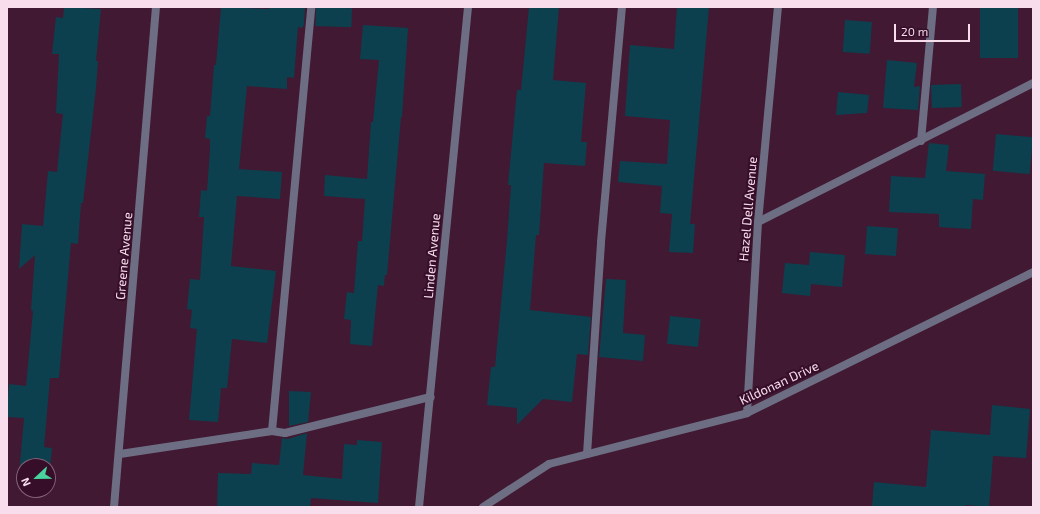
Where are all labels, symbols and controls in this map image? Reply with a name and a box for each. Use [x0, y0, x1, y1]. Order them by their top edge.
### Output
scale bar [896, 16, 972, 42]
text: 20 m [901, 24, 928, 38]
street label: Hazel Dell Avenue [736, 156, 760, 262]
street label: Greene Avenue [112, 211, 136, 301]
street label: Linden Avenue [420, 213, 444, 299]
street label: Kildonan Drive [737, 358, 821, 408]
north arrow [16, 458, 56, 498]
text: N [18, 476, 33, 488]

